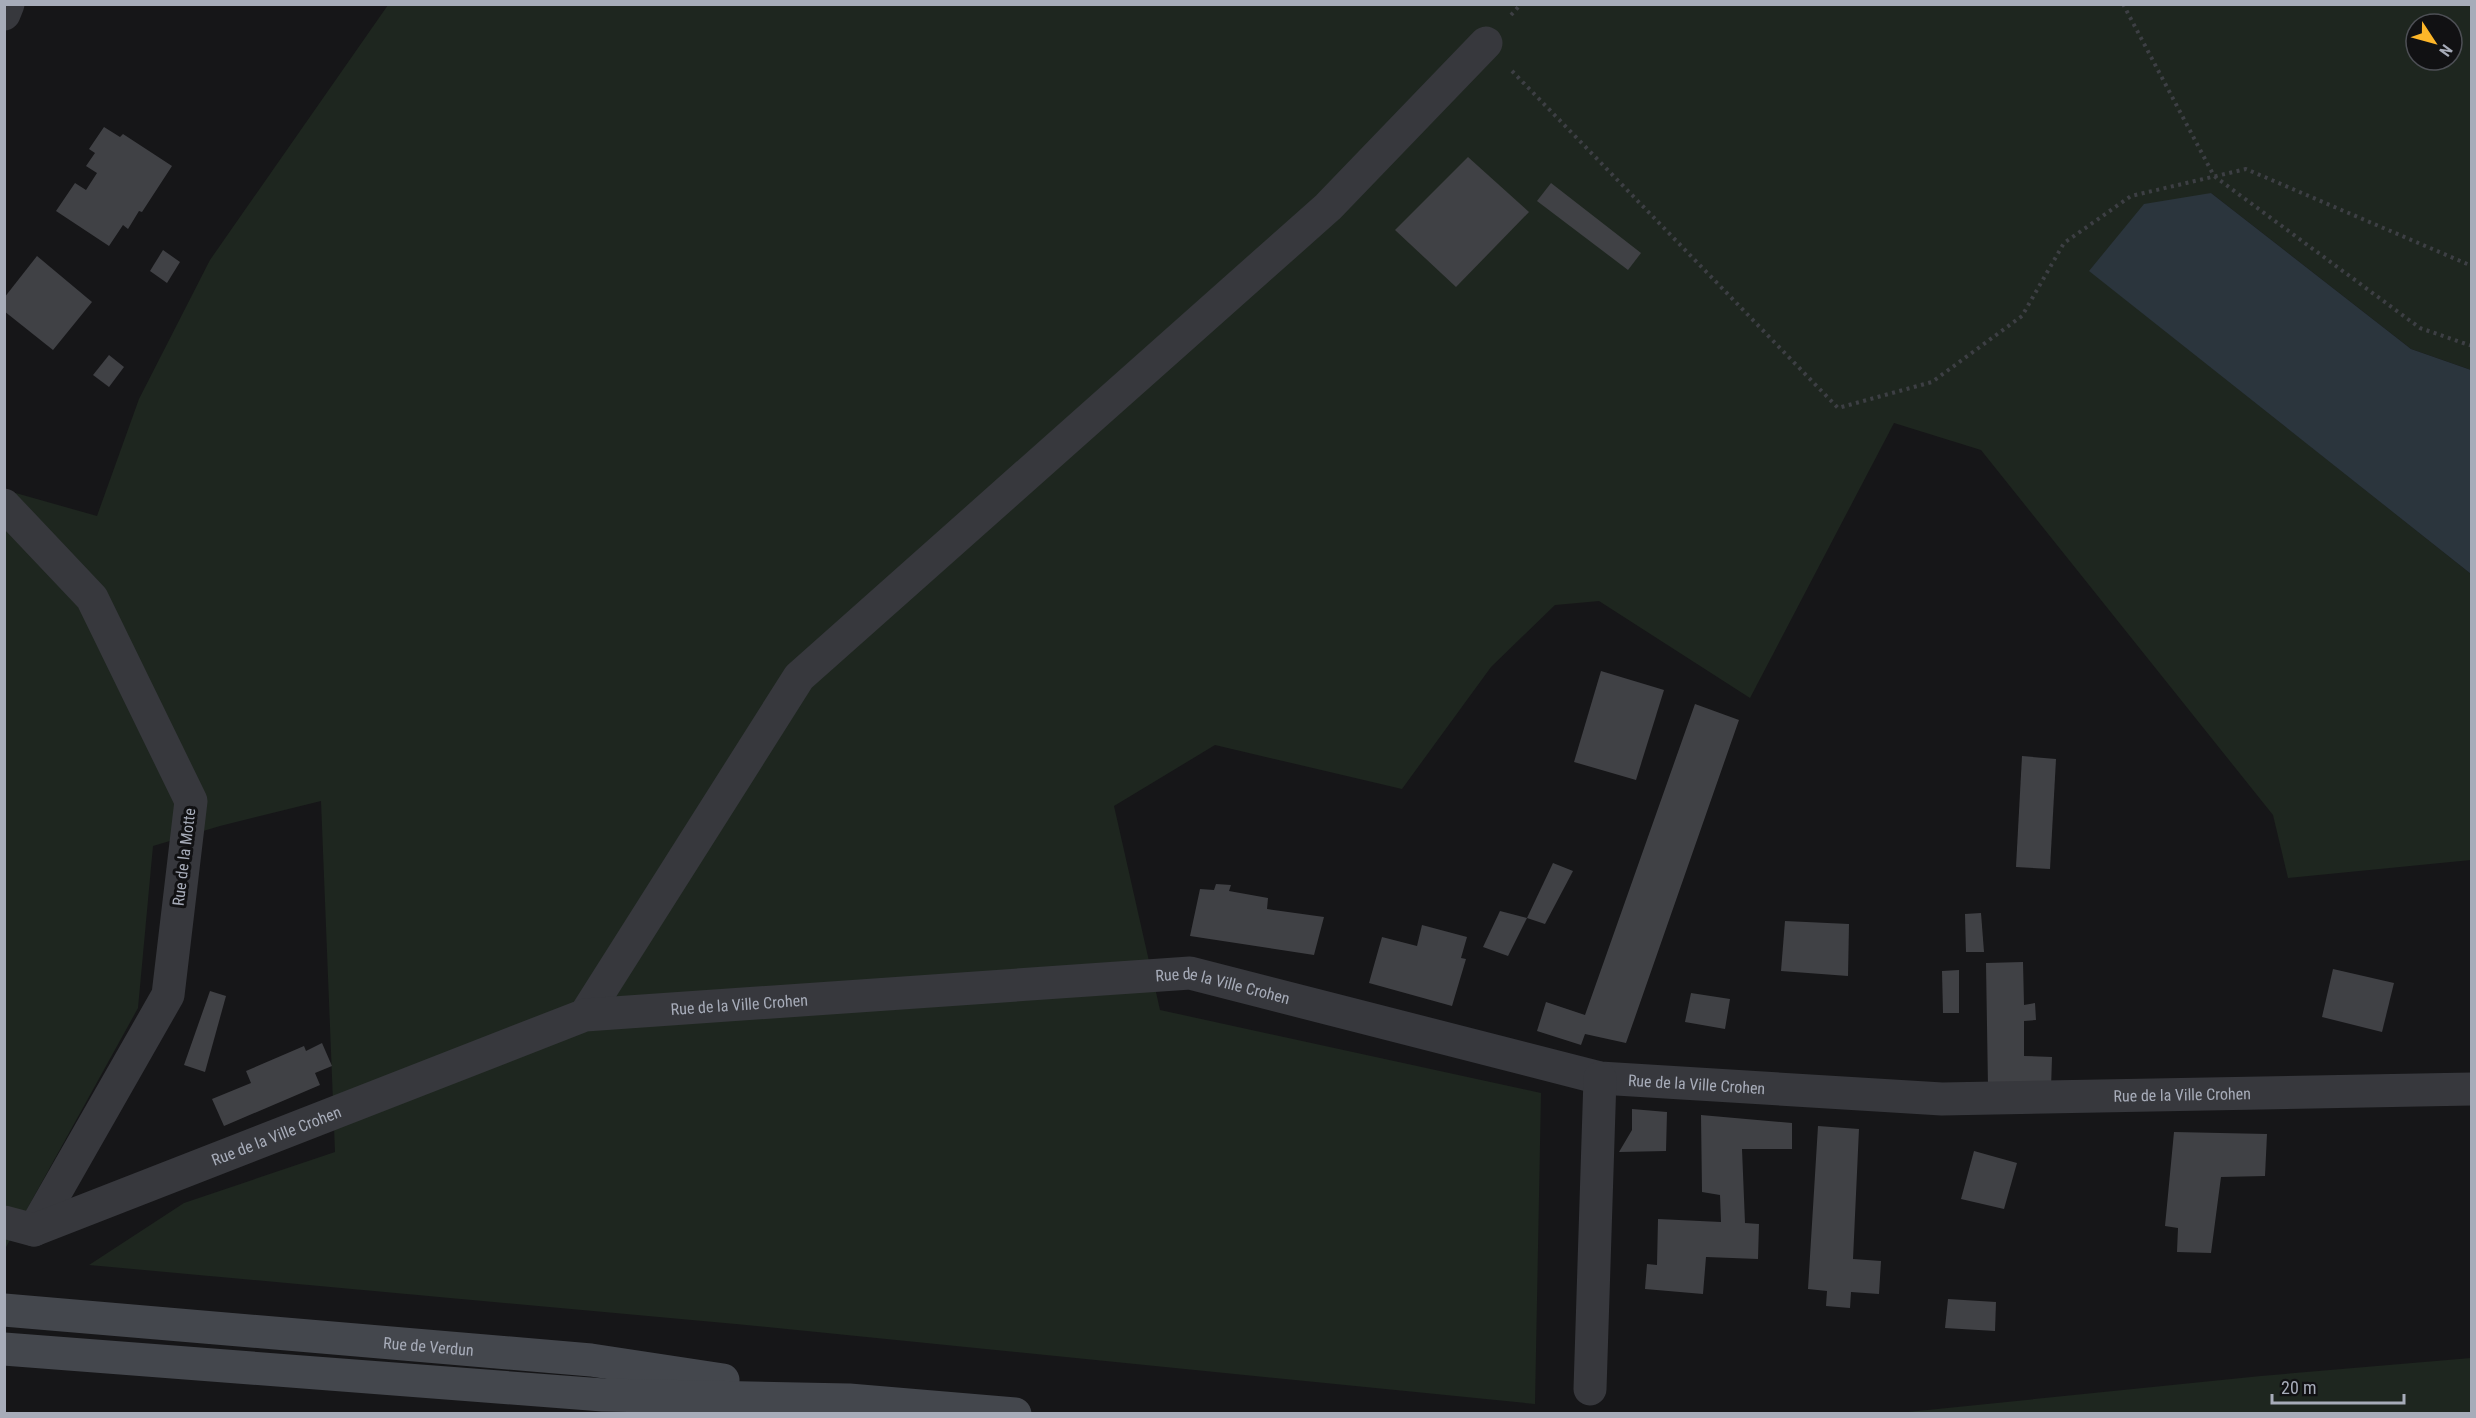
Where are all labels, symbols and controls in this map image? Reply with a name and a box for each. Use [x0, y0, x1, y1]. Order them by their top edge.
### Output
north arrow [2404, 12, 2464, 72]
text: N [2435, 41, 2456, 60]
street label: Rue de la Motte [169, 807, 199, 907]
street label: Rue de la Ville Crohen [1155, 963, 1292, 1008]
street label: Rue de la Ville Crohen [670, 990, 808, 1019]
street label: Rue de la Ville Crohen [1627, 1070, 1766, 1098]
street label: Rue de la Ville Crohen [2113, 1084, 2251, 1105]
street label: Rue de la Ville Crohen [209, 1102, 344, 1169]
street label: Rue de Verdun [382, 1333, 475, 1359]
scale bar [2272, 1367, 2404, 1405]
text: 20 m [2281, 1377, 2316, 1398]

